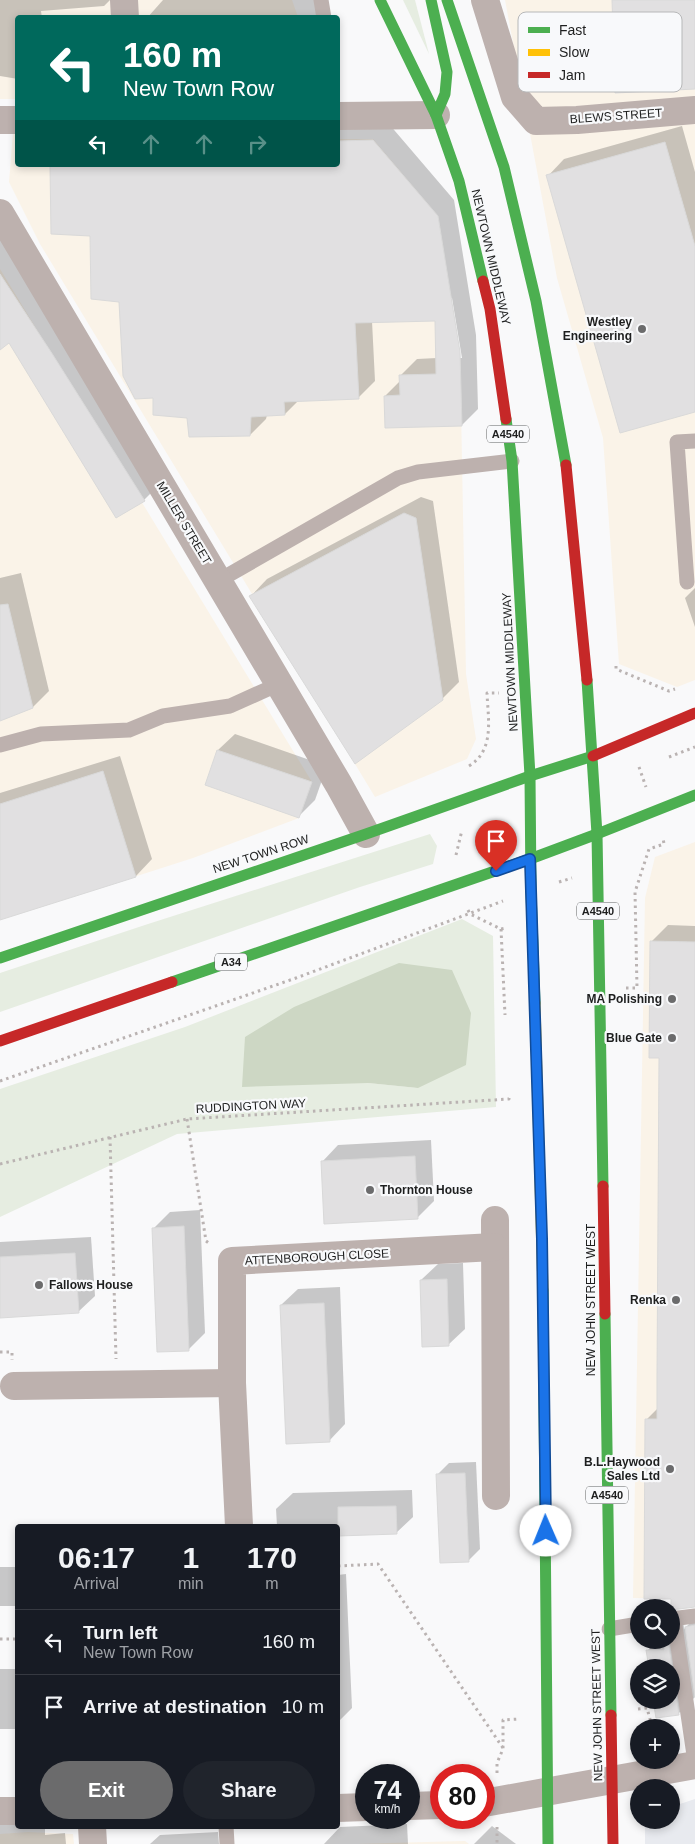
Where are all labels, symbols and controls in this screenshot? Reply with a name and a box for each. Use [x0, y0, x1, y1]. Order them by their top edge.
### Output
legend [518, 12, 682, 92]
text: Fast [559, 22, 586, 38]
icon: left [40, 35, 105, 100]
text: 160 m [123, 35, 222, 74]
text: Slow [559, 44, 590, 60]
text: Jam [559, 67, 585, 83]
text: New Town Row [123, 76, 274, 101]
street label: BLEWS STREET [569, 106, 663, 126]
icon: left [84, 130, 112, 158]
icon: ahead [137, 130, 165, 158]
icon: ahead [190, 130, 218, 158]
icon: right [243, 130, 271, 158]
street label: NEWTOWN MIDDLEWAY [469, 188, 513, 326]
place label: Westley Engineering [563, 315, 632, 343]
marker: Westley Engineering [636, 323, 648, 335]
road number: A4540 [487, 426, 529, 442]
street label: MILLER STREET [154, 479, 215, 567]
street label: NEWTOWN MIDDLEWAY [499, 592, 521, 732]
pin [475, 820, 517, 871]
icon: arrive [482, 827, 510, 855]
street label: NEW TOWN ROW [211, 832, 311, 876]
road number: A4540 [577, 902, 619, 919]
road number: A34 [215, 954, 247, 970]
place label: MA Polishing [586, 992, 662, 1006]
marker: MA Polishing [666, 993, 678, 1005]
place label: Blue Gate [606, 1031, 662, 1045]
marker: Blue Gate [666, 1032, 678, 1044]
street label: RUDDINGTON WAY [195, 1096, 307, 1116]
place label: Thornton House [380, 1183, 473, 1197]
marker: Thornton House [364, 1184, 376, 1196]
street label: NEW JOHN STREET WEST [584, 1223, 598, 1376]
street label: ATTENBOROUGH CLOSE [244, 1246, 390, 1268]
place label: Fallows House [49, 1278, 133, 1292]
marker: Fallows House [33, 1279, 45, 1291]
place label: Renka [630, 1293, 666, 1307]
marker: Renka [670, 1294, 682, 1306]
place label: B.L.Haywood Sales Ltd [584, 1455, 660, 1483]
marker: B.L.Haywood Sales Ltd [664, 1463, 676, 1475]
road number: A4540 [586, 1486, 628, 1504]
position arrow [519, 1504, 571, 1556]
text: 06:17 [58, 1541, 135, 1574]
text: 1 [182, 1541, 199, 1574]
text: 170 [247, 1541, 297, 1574]
text: Arrival [74, 1575, 119, 1592]
text: min [178, 1575, 204, 1592]
text: m [265, 1575, 278, 1592]
map controls [630, 1599, 680, 1829]
button: search [630, 1599, 680, 1649]
text: Turn left [83, 1622, 158, 1643]
icon: left [40, 1628, 68, 1656]
street label: NEW JOHN STREET WEST [589, 1628, 605, 1781]
text: 160 m [262, 1631, 315, 1652]
text: New Town Row [83, 1644, 193, 1661]
button: layers [630, 1659, 680, 1709]
icon: arrive [40, 1693, 68, 1721]
text: Arrive at destination [83, 1696, 267, 1717]
text: 10 m [282, 1696, 324, 1717]
button: + [630, 1719, 680, 1769]
button: Exit [40, 1761, 173, 1819]
button: Share [183, 1761, 315, 1819]
speed limit sign: 80 [430, 1764, 495, 1829]
text: 74 [374, 1776, 401, 1804]
button: − [630, 1779, 680, 1829]
text: km/h [374, 1802, 401, 1816]

